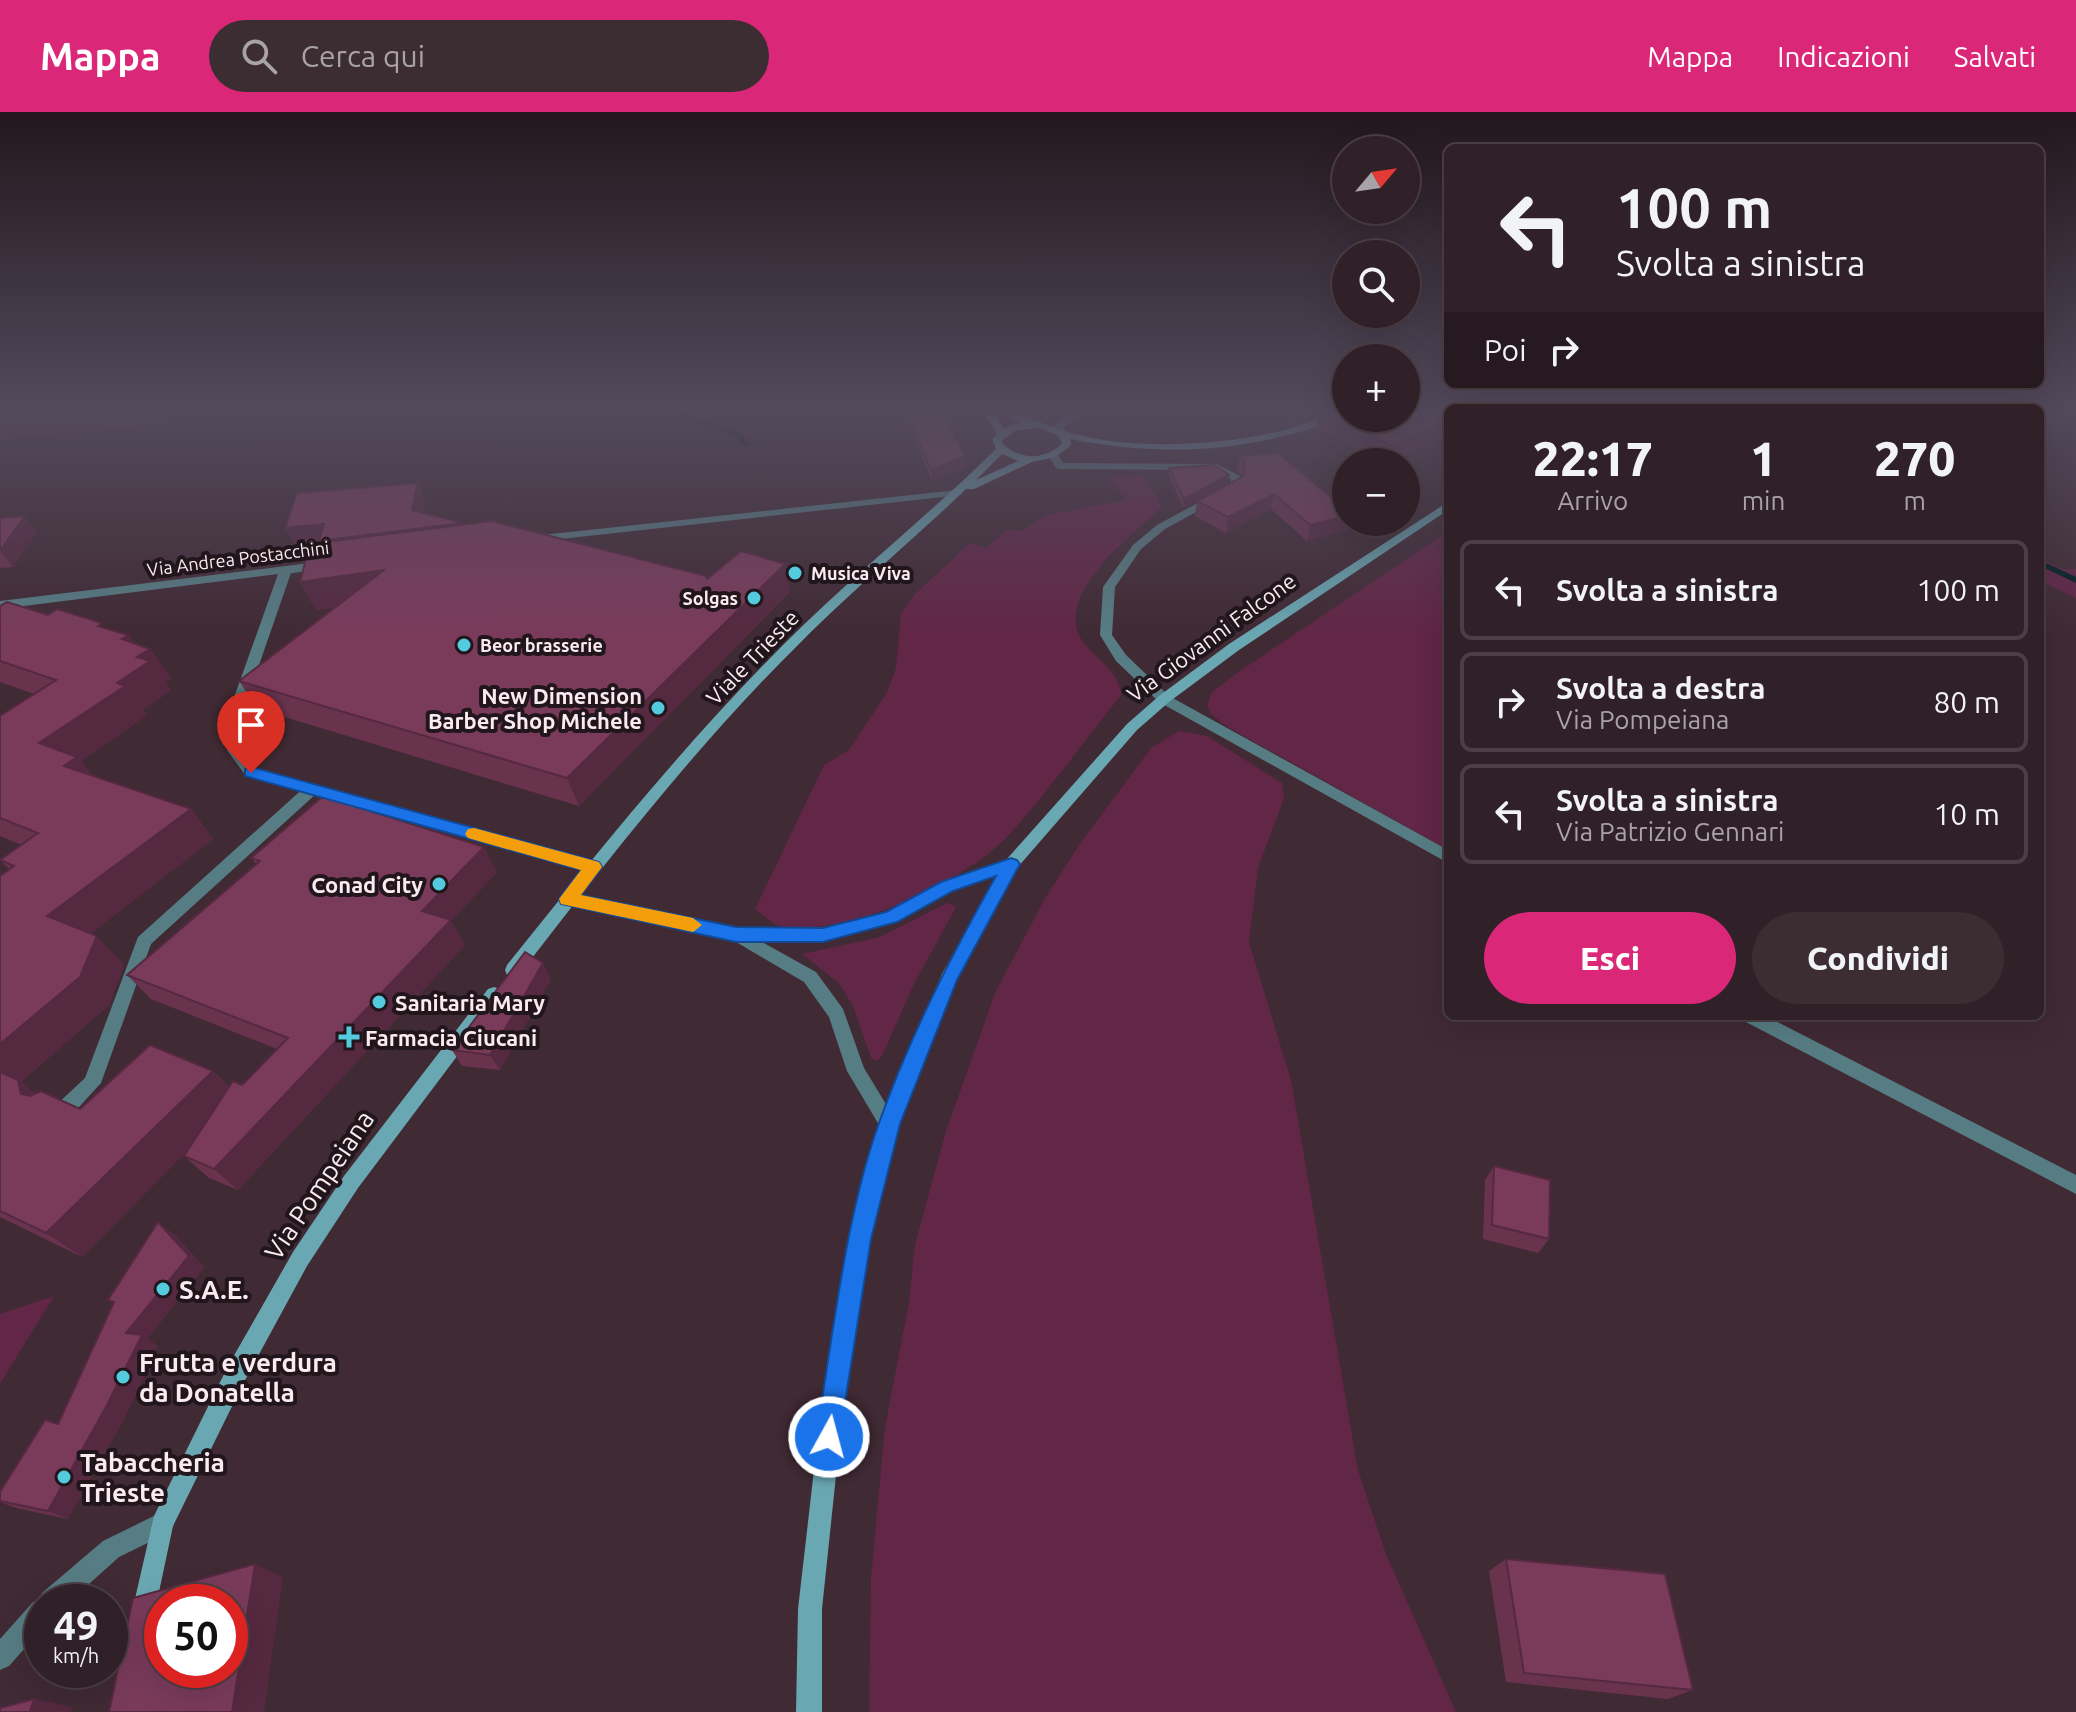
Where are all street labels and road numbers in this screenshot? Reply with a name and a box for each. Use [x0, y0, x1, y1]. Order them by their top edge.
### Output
street label: Via Andrea Postacchini [146, 537, 330, 579]
street label: Via Giovanni Falcone [1122, 567, 1300, 707]
street label: Viale Trieste [701, 604, 803, 710]
street label: Via Pompeiana [259, 1105, 379, 1265]

